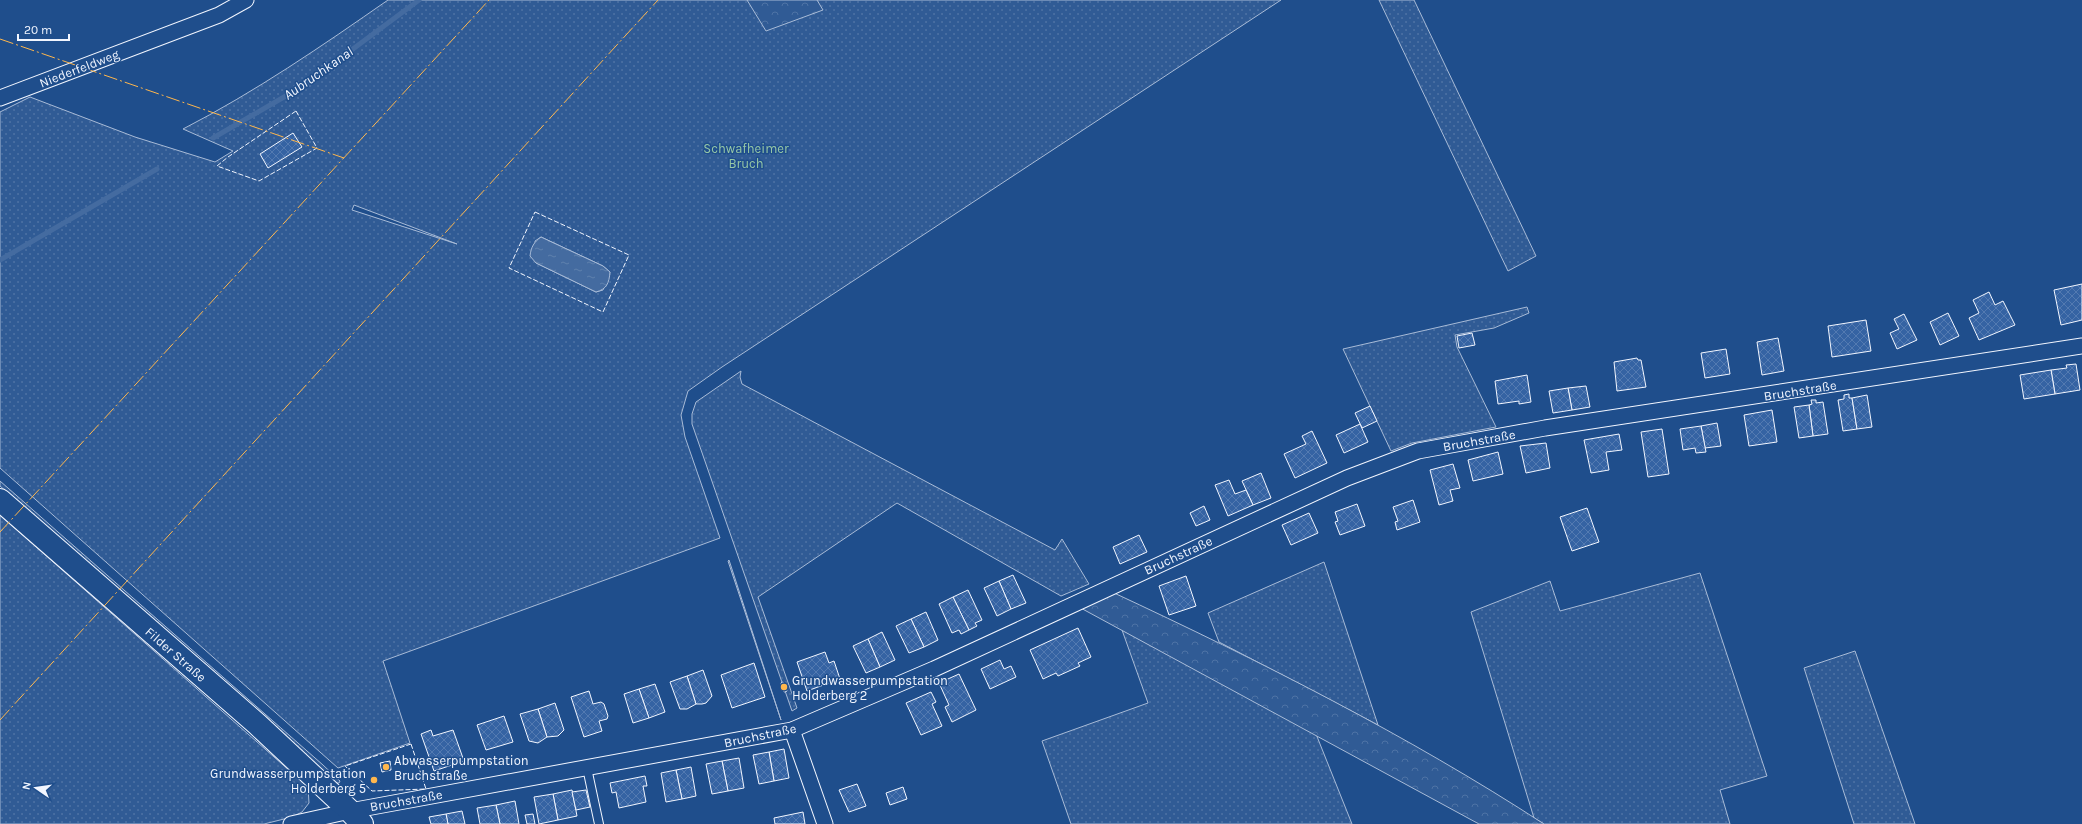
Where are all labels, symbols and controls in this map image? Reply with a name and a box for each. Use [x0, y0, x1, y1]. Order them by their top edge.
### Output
scale bar [18, 16, 69, 42]
text: 20 m [24, 23, 52, 37]
water label: Aubruchkanal [280, 43, 357, 104]
street label: Niederfeldweg [37, 46, 122, 91]
park label: Schwafheimer Bruch [703, 141, 789, 171]
street label: Bruchstraße [1763, 377, 1838, 404]
street label: Bruchstraße [1442, 427, 1517, 454]
street label: Bruchstraße [1142, 533, 1215, 578]
street label: Filder Straße [142, 624, 209, 685]
place label: Grundwasserpumpstation Holderberg 2 [792, 673, 948, 703]
marker: Grundwasserpumpstation Holderberg 2 [779, 682, 789, 692]
street label: Bruchstraße [723, 720, 798, 750]
place label: Abwasserpumpstation Bruchstraße [394, 753, 529, 783]
marker: Abwasserpumpstation Bruchstraße [381, 762, 391, 772]
place label: Grundwasserpumpstation Holderberg 5 [210, 766, 366, 796]
north arrow [16, 768, 56, 808]
marker: Grundwasserpumpstation Holderberg 5 [369, 775, 379, 785]
text: N [20, 781, 34, 791]
street label: Bruchstraße [369, 787, 444, 814]

